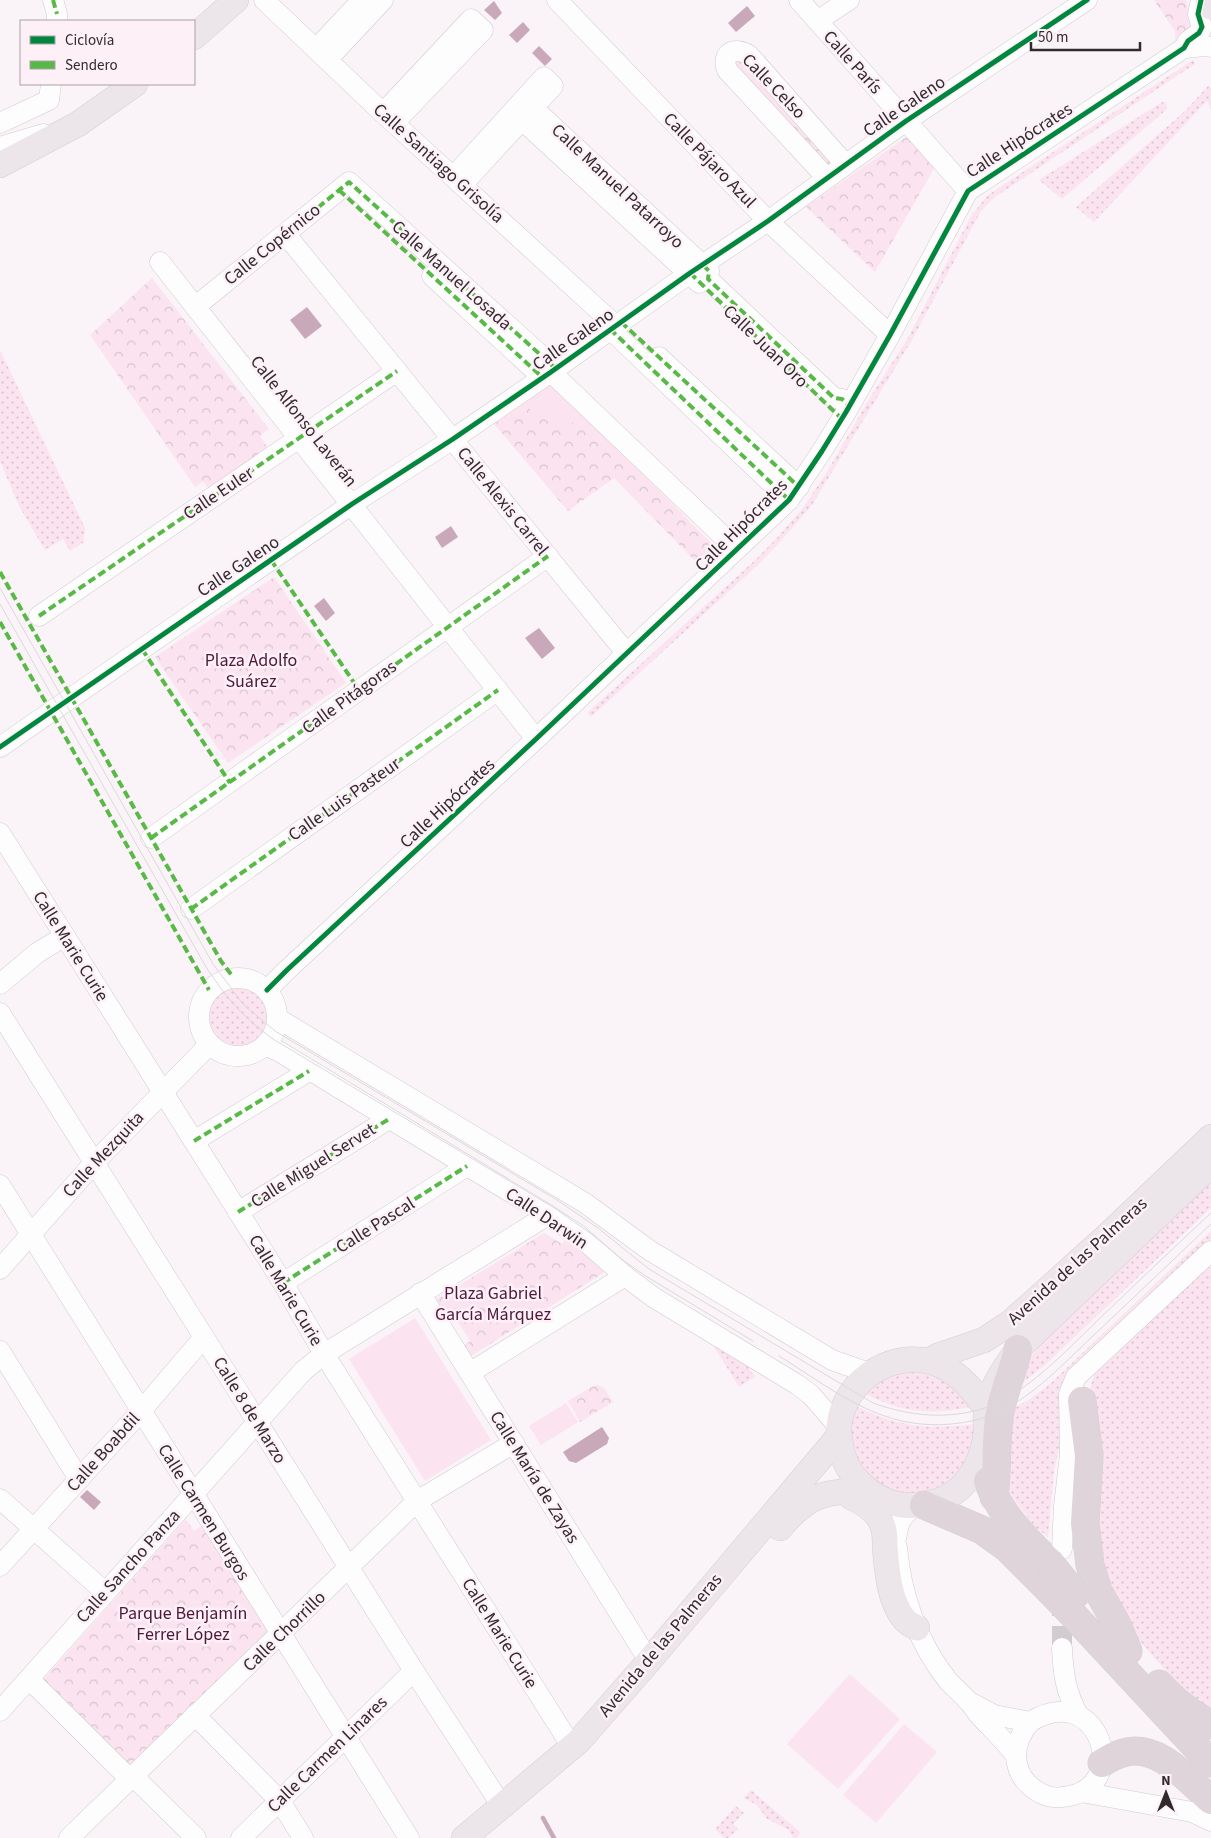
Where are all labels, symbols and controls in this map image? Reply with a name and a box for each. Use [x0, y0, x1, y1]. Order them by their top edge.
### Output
legend [20, 20, 195, 85]
scale bar [1031, 20, 1140, 52]
street label: Calle París [817, 25, 888, 100]
text: 50 m [1038, 27, 1068, 48]
text: Ciclovía [65, 30, 114, 51]
street label: Calle Celso [736, 48, 811, 125]
text: Sendero [65, 55, 118, 76]
street label: Calle Galeno [858, 70, 950, 143]
street label: Calle Hipócrates [961, 97, 1077, 184]
street label: Calle Santiago Grisolía [368, 98, 510, 229]
street label: Calle Pájaro Azul [658, 107, 762, 214]
street label: Calle Manuel Patarroyo [546, 118, 689, 255]
street label: Calle Copérnico [219, 198, 326, 291]
street label: Calle Manuel Losada [386, 215, 517, 336]
street label: Calle Juan Oro [717, 299, 814, 393]
street label: Calle Galeno [527, 302, 619, 377]
street label: Calle Alfonso Laverán [244, 350, 363, 492]
street label: Calle Alexis Carrel [451, 442, 554, 561]
street label: Calle Euler [178, 460, 259, 526]
street label: Calle Hipócrates [689, 473, 793, 577]
street label: Calle Galeno [192, 530, 284, 603]
park label: Plaza Adolfo Suárez [205, 648, 297, 694]
street label: Calle Pitágoras [297, 655, 402, 740]
street label: Calle Luis Pasteur [283, 751, 406, 847]
street label: Calle Hipócrates [394, 753, 501, 854]
street label: Calle Marie Curie [27, 886, 115, 1006]
street label: Calle Mezquita [57, 1106, 150, 1203]
street label: Calle Miguel Servet [246, 1117, 381, 1214]
street label: Calle Darwin [500, 1181, 593, 1255]
street label: Calle Pascal [331, 1191, 420, 1260]
street label: Avenida de las Palmeras [1002, 1192, 1153, 1331]
street label: Calle Marie Curie [242, 1230, 329, 1351]
park label: Plaza Gabriel García Márquez [435, 1281, 551, 1327]
street label: Calle 8 de Marzo [207, 1352, 292, 1468]
street label: Calle María de Zayas [484, 1406, 586, 1548]
street label: Calle Boabdil [61, 1407, 146, 1498]
street label: Calle Carmen Burgos [152, 1439, 256, 1585]
street label: Calle Sancho Panza [70, 1504, 186, 1629]
street label: Avenida de las Palmeras [593, 1568, 728, 1723]
street label: Calle Marie Curie [456, 1573, 544, 1693]
street label: Calle Chorrillo [237, 1585, 331, 1677]
park label: Parque Benjamín Ferrer López [119, 1601, 247, 1647]
street label: Calle Carmen Linares [262, 1690, 393, 1818]
north arrow [1141, 1768, 1191, 1818]
text: N [1161, 1771, 1171, 1791]

